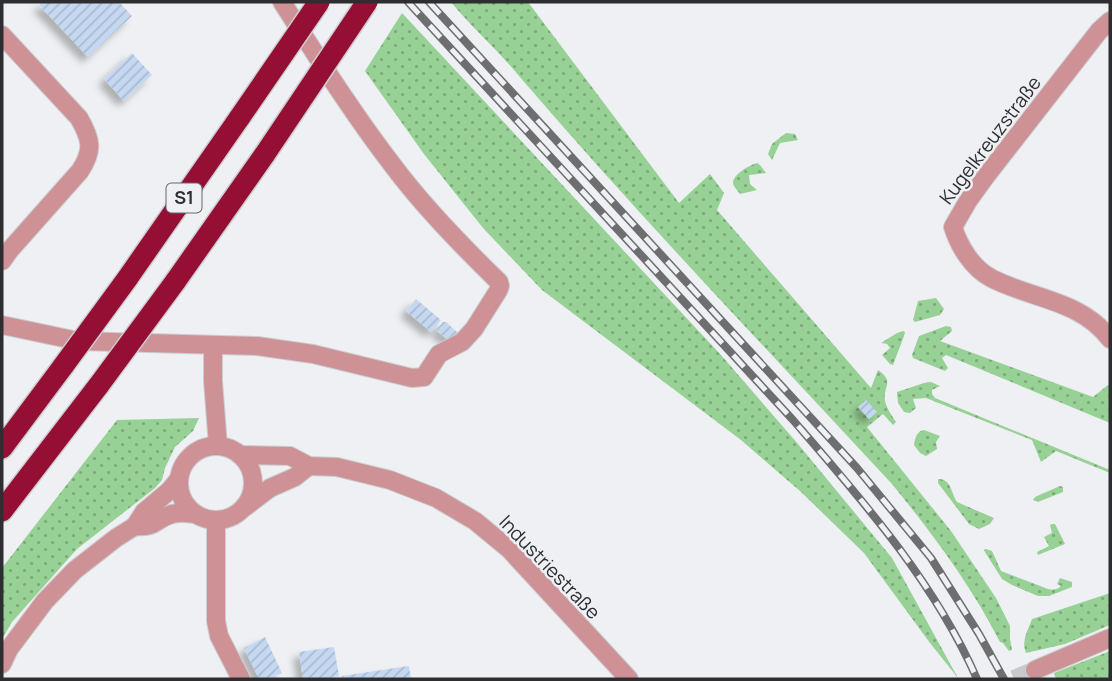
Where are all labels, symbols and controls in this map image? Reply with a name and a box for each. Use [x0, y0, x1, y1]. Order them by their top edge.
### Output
street label: Kugelkreuzstraße [933, 71, 1047, 209]
road number: S1 [166, 183, 202, 212]
street label: Industriestraße [494, 509, 606, 625]

